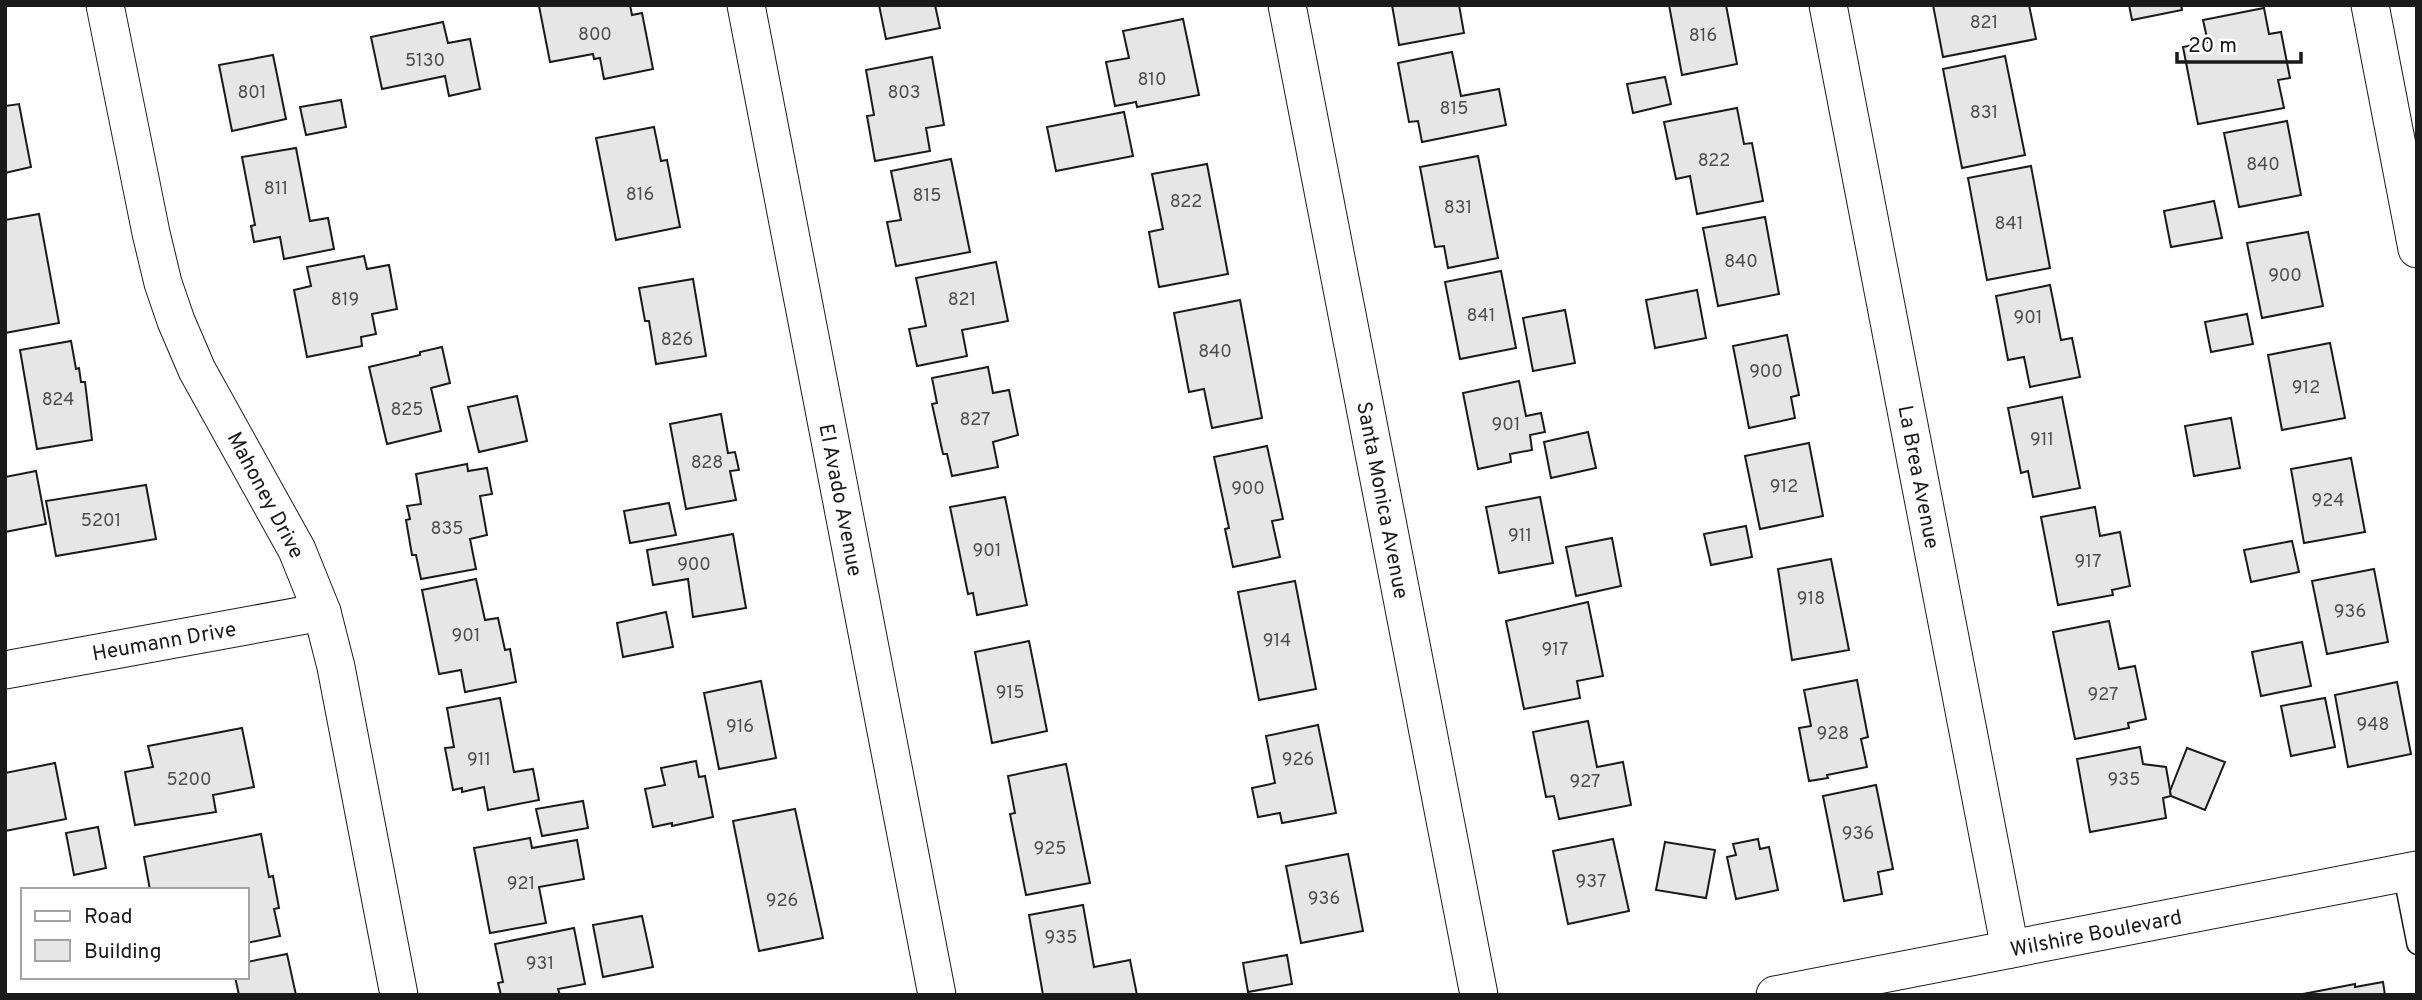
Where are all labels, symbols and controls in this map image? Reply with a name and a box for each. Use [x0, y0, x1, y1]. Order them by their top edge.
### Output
house number: 821 [1970, 12, 1998, 35]
scale bar [2177, 21, 2301, 65]
house number: 800 [578, 24, 612, 47]
house number: 816 [1689, 25, 1717, 48]
text: 20 m [2188, 33, 2237, 60]
house number: 5130 [405, 50, 445, 73]
house number: 810 [1137, 69, 1167, 92]
house number: 801 [237, 82, 267, 105]
house number: 803 [887, 82, 921, 105]
house number: 815 [1440, 98, 1468, 121]
house number: 831 [1970, 102, 1998, 125]
house number: 822 [1698, 150, 1730, 173]
house number: 840 [2246, 154, 2280, 177]
house number: 811 [264, 178, 288, 201]
house number: 816 [626, 184, 654, 207]
house number: 815 [913, 185, 941, 208]
house number: 822 [1170, 191, 1202, 214]
house number: 831 [1444, 197, 1472, 220]
house number: 841 [1995, 213, 2023, 236]
house number: 840 [1724, 251, 1758, 274]
house number: 900 [2268, 265, 2302, 288]
house number: 819 [331, 289, 359, 312]
house number: 821 [948, 289, 976, 312]
house number: 841 [1467, 305, 1495, 328]
house number: 901 [2014, 307, 2042, 330]
house number: 826 [661, 329, 693, 352]
house number: 840 [1198, 341, 1232, 364]
house number: 900 [1749, 361, 1783, 384]
house number: 912 [2292, 377, 2320, 400]
house number: 824 [42, 389, 74, 412]
house number: 825 [391, 399, 423, 422]
street label: Santa Monica Avenue [1349, 399, 1414, 601]
street label: La Brea Avenue [1890, 403, 1945, 551]
house number: 827 [960, 409, 990, 432]
house number: 901 [1492, 414, 1520, 437]
street label: El Avado Avenue [811, 422, 868, 579]
street label: Mahoney Drive [220, 428, 309, 564]
house number: 911 [2030, 429, 2054, 452]
house number: 828 [691, 452, 723, 475]
house number: 912 [1770, 476, 1798, 499]
house number: 900 [1231, 478, 1265, 501]
house number: 924 [2312, 490, 2344, 513]
house number: 5201 [81, 510, 121, 533]
house number: 835 [430, 518, 464, 541]
house number: 911 [1508, 525, 1532, 548]
house number: 901 [973, 540, 1001, 563]
house number: 917 [2075, 551, 2101, 574]
house number: 900 [677, 554, 711, 577]
house number: 918 [1797, 588, 1825, 611]
house number: 936 [2334, 601, 2366, 624]
street label: Heumann Drive [90, 617, 238, 668]
house number: 901 [452, 625, 480, 648]
house number: 914 [1263, 630, 1291, 653]
house number: 917 [1542, 639, 1568, 662]
house number: 915 [996, 682, 1024, 705]
house number: 927 [2088, 684, 2118, 707]
house number: 948 [2357, 714, 2389, 737]
house number: 916 [726, 716, 754, 739]
house number: 928 [1817, 723, 1849, 746]
house number: 911 [467, 749, 491, 772]
house number: 926 [1282, 749, 1314, 772]
house number: 5200 [166, 769, 212, 792]
house number: 935 [2108, 769, 2140, 792]
house number: 927 [1570, 771, 1600, 794]
house number: 936 [1842, 823, 1874, 846]
house number: 925 [1034, 838, 1066, 861]
house number: 937 [1576, 871, 1606, 894]
house number: 921 [507, 873, 535, 896]
legend [21, 888, 248, 979]
house number: 936 [1308, 888, 1340, 911]
house number: 926 [766, 890, 798, 913]
text: Road [84, 904, 133, 931]
street label: Wilshire Boulevard [2008, 905, 2184, 964]
house number: 935 [1045, 927, 1077, 950]
text: Building [84, 939, 162, 966]
house number: 931 [526, 953, 554, 976]

